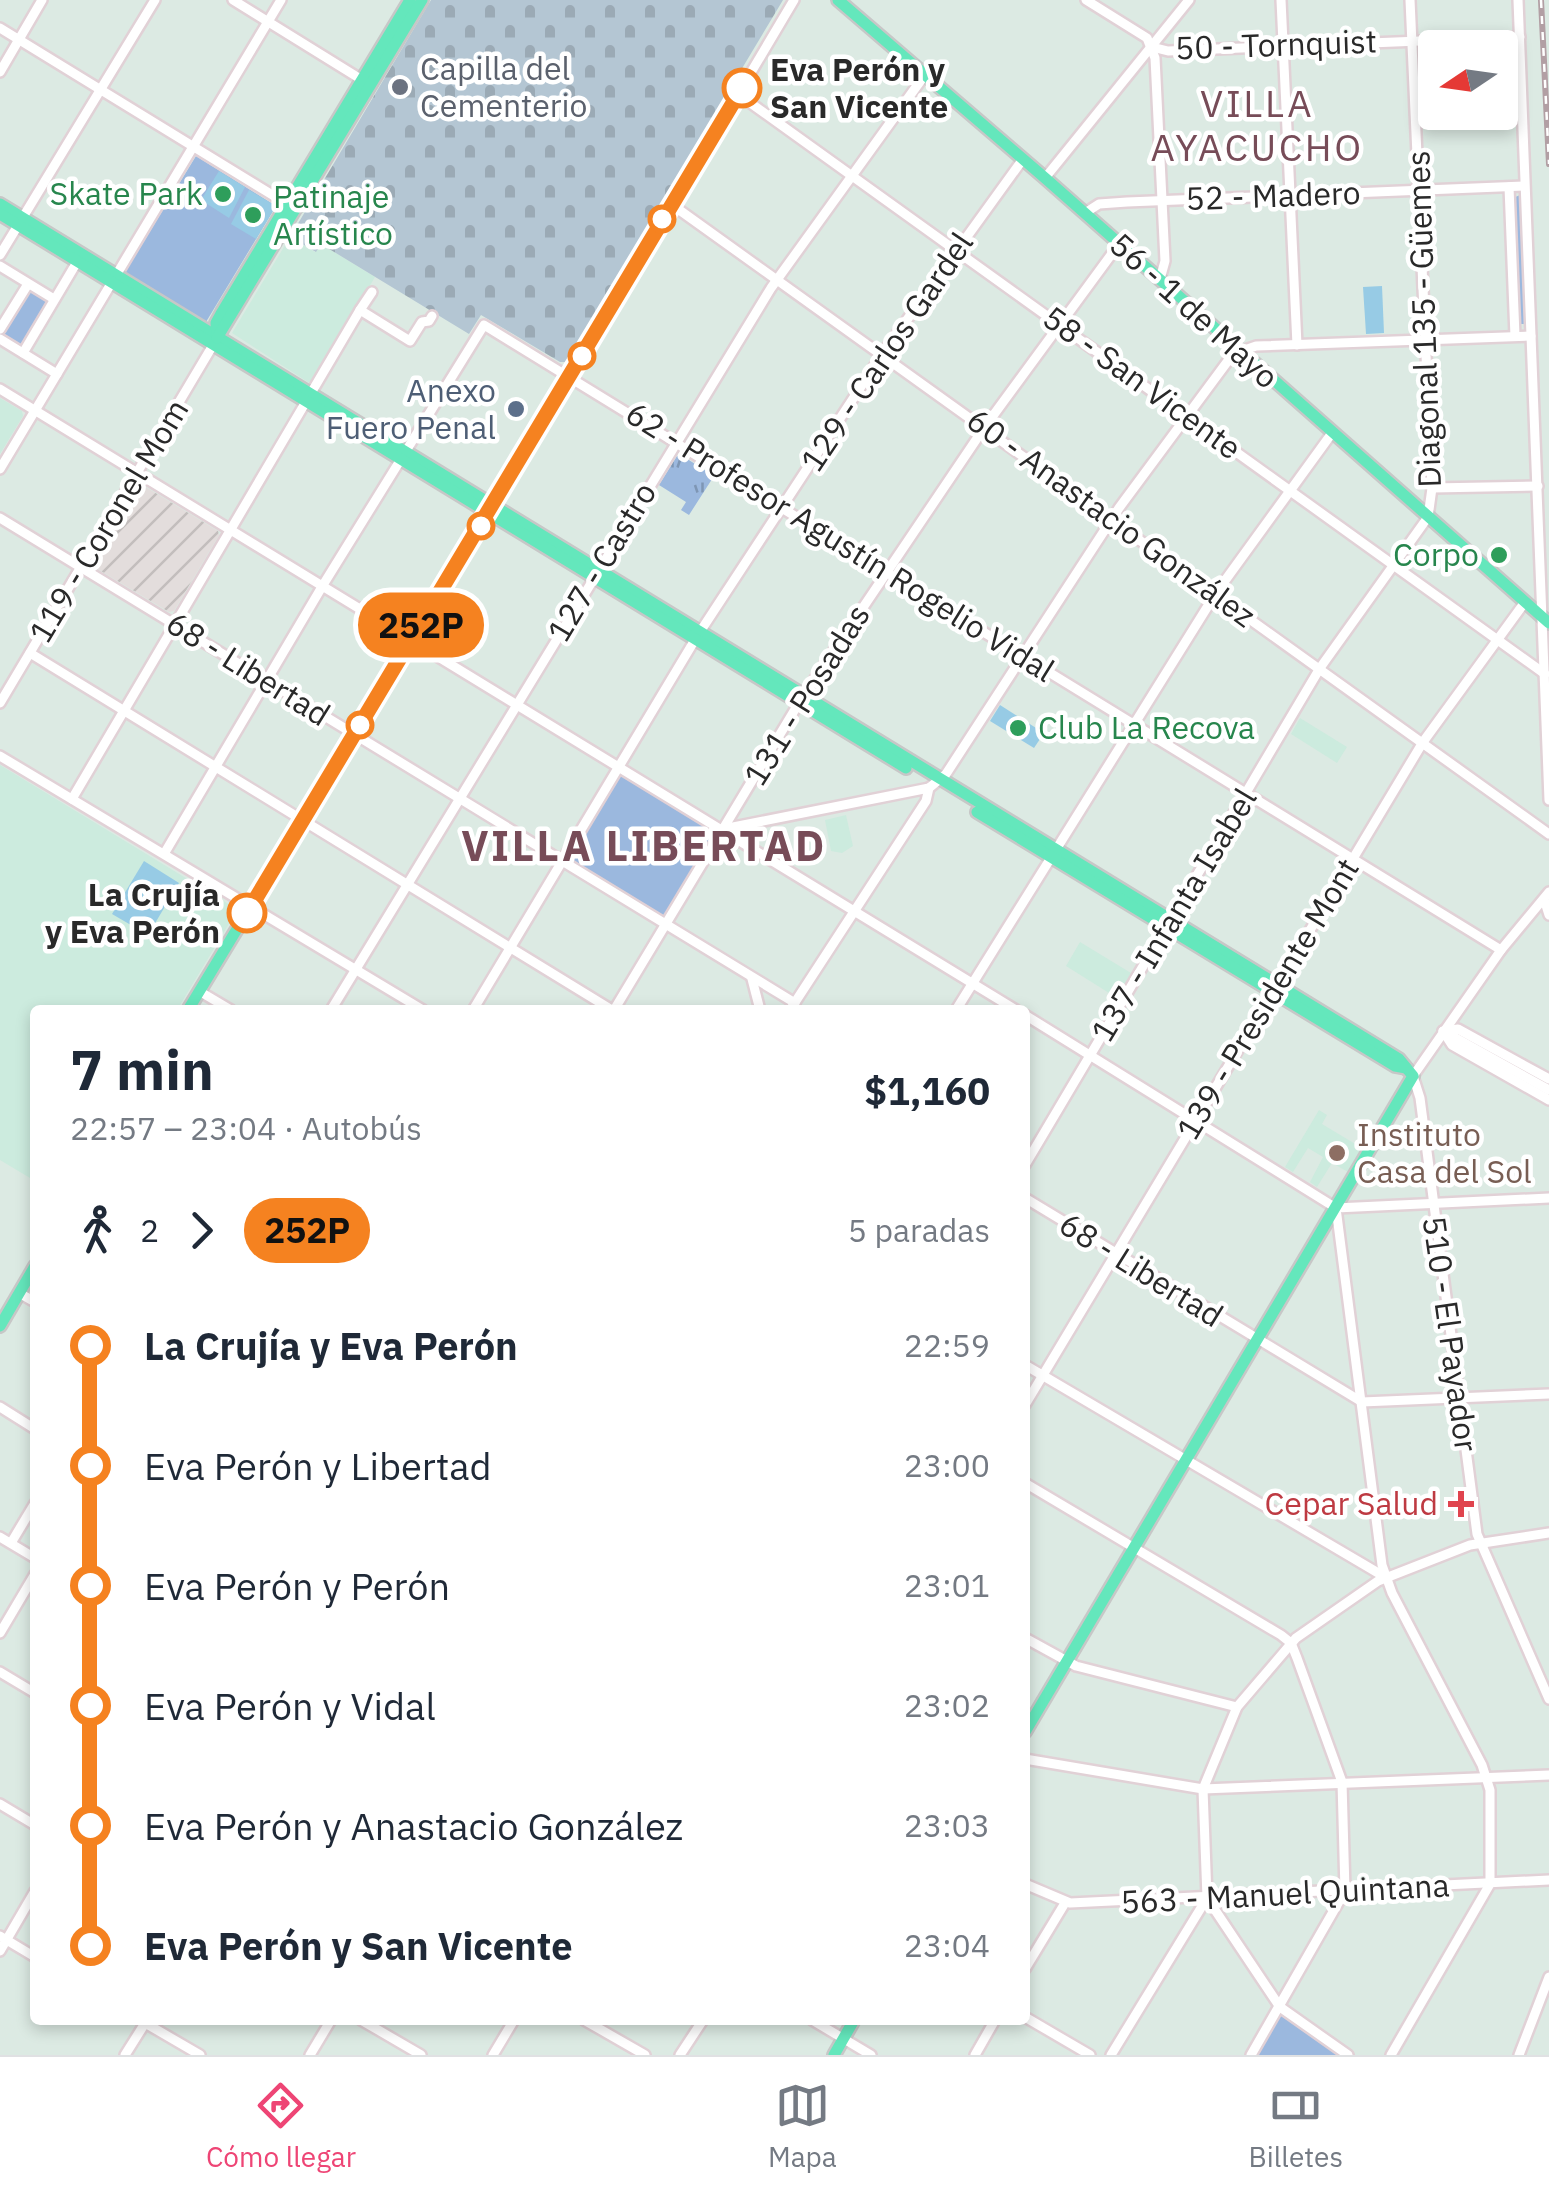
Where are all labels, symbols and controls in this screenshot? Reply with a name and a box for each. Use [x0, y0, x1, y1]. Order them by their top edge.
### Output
street label: 50 - Tornquist [1174, 19, 1377, 69]
north arrow [1418, 30, 1518, 130]
map controls [1418, 30, 1518, 130]
place label: Capilla del Cementerio [420, 47, 587, 126]
place label: Eva Perón y San Vicente [770, 48, 948, 127]
marker: Eva Perón y San Vicente [723, 69, 761, 107]
marker: Capilla del Cementerio [389, 76, 411, 98]
district label: VILLA AYACUCHO [1150, 78, 1364, 171]
street label: Diagonal 135 - Güemes [1396, 150, 1450, 488]
street label: 52 - Madero [1185, 171, 1361, 219]
place label: Skate Park [50, 172, 203, 214]
place label: Patinaje Artístico [273, 175, 393, 254]
marker: Skate Park [212, 183, 234, 205]
marker: Patinaje Artístico [242, 204, 264, 226]
unlabelled marker [649, 206, 675, 232]
street label: 56 - 1 de Mayo [1101, 223, 1288, 397]
street label: 129 - Carlos Gardel [791, 224, 982, 479]
street label: 58 - San Vicente [1035, 296, 1250, 468]
unlabelled marker [569, 343, 595, 369]
place label: Anexo Fuero Penal [326, 369, 496, 448]
street label: 119 - Coronel Mom [19, 391, 197, 650]
street label: 62 - Profesor Agustín Rogelio Vidal [619, 392, 1063, 691]
marker: Anexo Fuero Penal [505, 398, 527, 420]
street label: 60 - Anastacio González [959, 398, 1264, 636]
street label: 127 - Castro [537, 474, 665, 649]
unlabelled marker [468, 513, 494, 539]
place label: Corpo [1393, 533, 1479, 575]
marker: Corpo [1488, 544, 1510, 566]
line badge: 252P [351, 592, 491, 658]
street label: 131 - Posadas [734, 596, 879, 793]
street label: 68 - Libertad [159, 601, 338, 735]
text: 252P [378, 602, 464, 648]
place label: Club La Recova [1038, 706, 1255, 748]
unlabelled marker [347, 712, 373, 738]
marker: Club La Recova [1007, 717, 1029, 739]
street label: 137 - Infanta Isabel [1081, 780, 1265, 1049]
district label: VILLA LIBERTAD [461, 818, 827, 873]
street label: 139 - Presidente Mont [1166, 850, 1368, 1147]
place label: La Crujía y Eva Perón [45, 873, 220, 952]
marker: La Crujía y Eva Perón [228, 894, 266, 932]
text: 7 min [70, 1034, 214, 1105]
text: $1,160 [864, 1066, 990, 1115]
text: 22:57 – 23:04 · Autobús [70, 1107, 422, 1149]
place label: Instituto Casa del Sol [1357, 1113, 1532, 1192]
marker: Instituto Casa del Sol [1326, 1142, 1348, 1164]
street label: 68 - Libertad [1052, 1202, 1231, 1336]
icon: walk [70, 1203, 125, 1258]
icon: forward [174, 1203, 229, 1258]
text: 252P [264, 1207, 350, 1253]
text: 2 [140, 1209, 159, 1251]
text: 5 paradas [848, 1209, 990, 1251]
street label: 510 - El Payador [1414, 1213, 1488, 1454]
text: La Crujía y Eva Perón [144, 1321, 518, 1370]
text: 22:59 [904, 1324, 990, 1366]
text: Eva Perón y Libertad [144, 1441, 492, 1490]
text: 23:00 [904, 1444, 990, 1486]
place label: Cepar Salud [1264, 1482, 1438, 1524]
marker: Cepar Salud [1448, 1491, 1474, 1517]
text: Eva Perón y Perón [144, 1561, 450, 1610]
text: 23:01 [904, 1564, 990, 1606]
text: Eva Perón y Vidal [144, 1681, 436, 1730]
text: 23:02 [904, 1684, 990, 1726]
text: Eva Perón y Anastacio González [144, 1801, 683, 1850]
text: 23:03 [904, 1804, 990, 1846]
street label: 563 - Manuel Quintana [1119, 1863, 1450, 1923]
text: Eva Perón y San Vicente [144, 1921, 573, 1970]
text: 23:04 [904, 1924, 990, 1966]
tab: Cómo llegar [206, 2078, 356, 2175]
tab: Mapa [768, 2078, 837, 2175]
tab: Billetes [1249, 2078, 1343, 2175]

